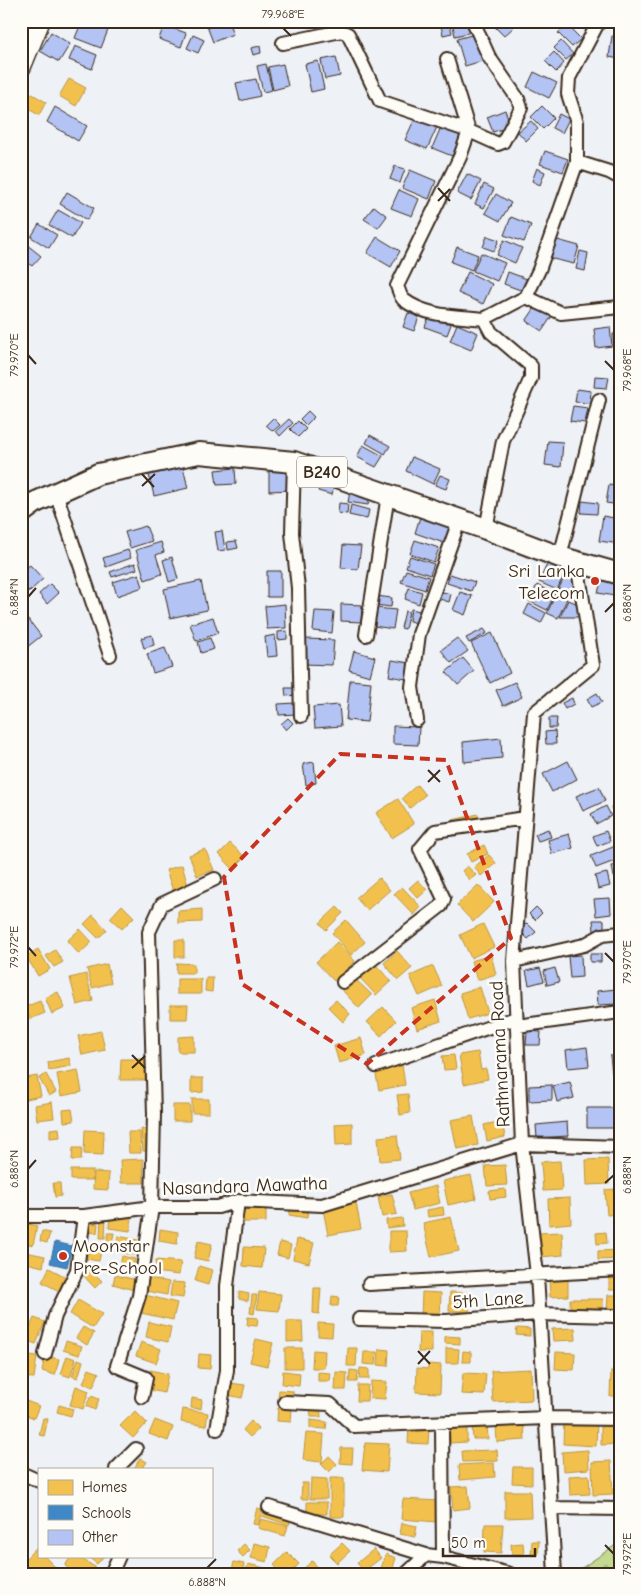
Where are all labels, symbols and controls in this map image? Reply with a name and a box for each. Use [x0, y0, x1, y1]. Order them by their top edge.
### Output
text: 79.968°E [261, 7, 305, 21]
text: 79.970°E [7, 333, 21, 377]
text: 79.968°E [620, 348, 634, 392]
road number: B240 [297, 457, 347, 488]
place label: Sri Lanka Telecom [508, 560, 585, 604]
marker: Sri Lanka Telecom [589, 575, 601, 587]
text: 6.884°N [7, 578, 21, 616]
text: 6.886°N [620, 584, 634, 622]
text: 79.972°E [7, 926, 21, 968]
text: 79.970°E [620, 940, 634, 984]
street label: Rathnarama Road [485, 980, 515, 1128]
text: 6.886°N [7, 1150, 21, 1188]
text: 6.888°N [620, 1156, 634, 1194]
street label: Nasandara Mawatha [162, 1172, 328, 1200]
place label: Moonstar Pre-School [73, 1235, 162, 1279]
marker: Moonstar Pre-School [57, 1250, 69, 1262]
street label: 5th Lane [452, 1287, 524, 1313]
legend [38, 1468, 212, 1558]
text: Homes [82, 1478, 127, 1496]
text: Schools [82, 1504, 131, 1522]
scale bar [443, 1525, 536, 1557]
text: Other [82, 1528, 117, 1546]
text: 79.972°E [620, 1533, 634, 1575]
text: 50 m [451, 1534, 486, 1552]
text: 6.888°N [188, 1575, 226, 1589]

